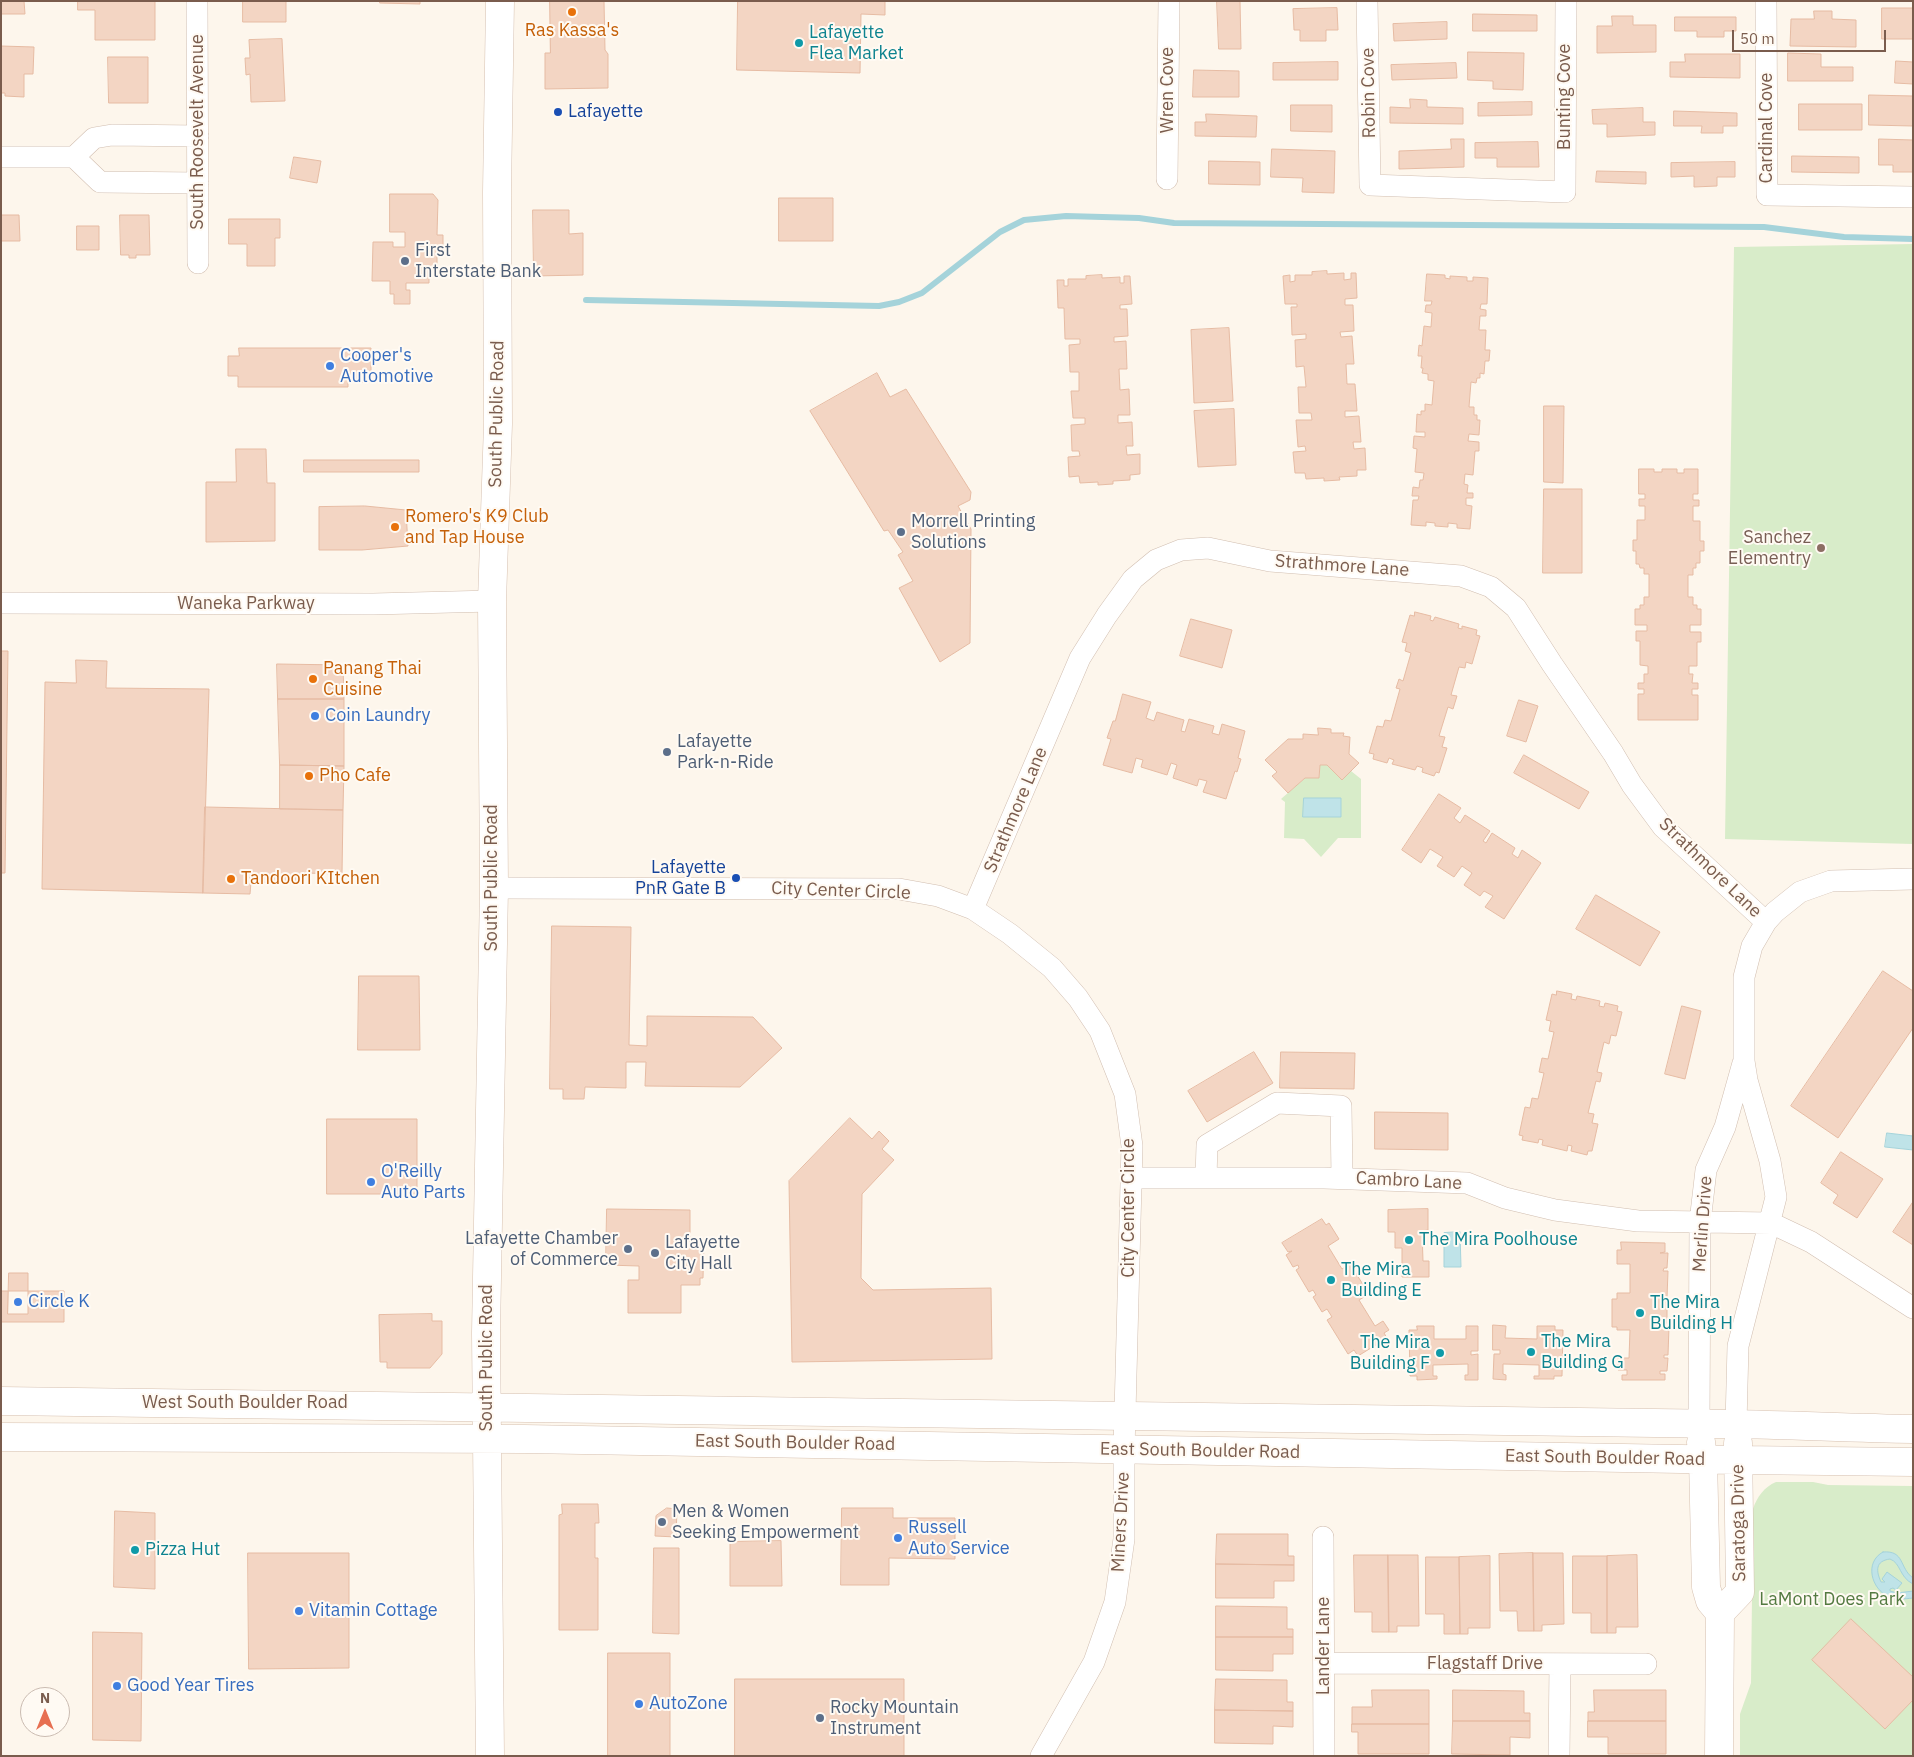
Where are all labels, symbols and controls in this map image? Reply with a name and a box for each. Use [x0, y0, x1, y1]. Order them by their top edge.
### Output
marker: Ras Kassa's [566, 6, 578, 18]
place label: Ras Kassa's [525, 20, 619, 42]
scale bar [1734, 20, 1888, 52]
place label: Lafayette Flea Market [809, 22, 904, 64]
text: 50 m [1740, 29, 1775, 48]
street label: South Roosevelt Avenue [187, 34, 209, 230]
marker: Lafayette Flea Market [793, 37, 805, 49]
street label: Bunting Cove [1554, 44, 1576, 150]
street label: Wren Cove [1157, 47, 1179, 133]
street label: Robin Cove [1357, 48, 1381, 138]
street label: Cardinal Cove [1756, 73, 1778, 183]
place label: Lafayette [568, 101, 643, 123]
marker: Lafayette [552, 106, 564, 118]
place label: First Interstate Bank [415, 240, 541, 282]
marker: First Interstate Bank [399, 255, 411, 267]
street label: South Public Road [485, 340, 509, 488]
place label: Cooper's Automotive [340, 345, 433, 388]
marker: Cooper's Automotive [324, 360, 336, 372]
place label: Romero's K9 Club and Tap House [405, 506, 549, 548]
place label: Morrell Printing Solutions [911, 511, 1035, 554]
marker: Romero's K9 Club and Tap House [389, 521, 401, 533]
marker: Morrell Printing Solutions [895, 526, 907, 538]
place label: Sanchez Elementry [1728, 527, 1811, 570]
marker: Sanchez Elementry [1815, 542, 1827, 554]
street label: Strathmore Lane [1274, 551, 1410, 581]
street label: Waneka Parkway [177, 593, 315, 615]
place label: Panang Thai Cuisine [323, 658, 422, 701]
marker: Panang Thai Cuisine [307, 673, 319, 685]
place label: Coin Laundry [325, 705, 430, 727]
marker: Coin Laundry [309, 710, 321, 722]
place label: Lafayette Park-n-Ride [677, 731, 774, 774]
street label: Strathmore Lane [980, 744, 1052, 876]
marker: Lafayette Park-n-Ride [661, 746, 673, 758]
place label: Pho Cafe [319, 765, 391, 787]
marker: Pho Cafe [303, 770, 315, 782]
street label: South Public Road [481, 804, 503, 952]
street label: Strathmore Lane [1654, 813, 1766, 923]
place label: Lafayette PnR Gate B [635, 857, 726, 900]
place label: Tandoori KItchen [241, 868, 380, 890]
marker: Lafayette PnR Gate B [730, 872, 742, 884]
marker: Tandoori KItchen [225, 873, 237, 885]
street label: City Center Circle [771, 878, 911, 904]
street label: City Center Circle [1118, 1138, 1140, 1278]
place label: O'Reilly Auto Parts [381, 1161, 465, 1204]
street label: Cambro Lane [1355, 1167, 1463, 1195]
street label: Merlin Drive [1689, 1175, 1717, 1273]
marker: O'Reilly Auto Parts [365, 1176, 377, 1188]
place label: Lafayette Chamber of Commerce [465, 1228, 618, 1270]
place label: The Mira Poolhouse [1419, 1229, 1578, 1251]
place label: Lafayette City Hall [665, 1232, 740, 1274]
marker: The Mira Poolhouse [1403, 1234, 1415, 1246]
marker: Lafayette Chamber of Commerce [622, 1243, 634, 1255]
marker: Lafayette City Hall [649, 1247, 661, 1259]
place label: The Mira Building E [1341, 1259, 1422, 1302]
marker: The Mira Building E [1325, 1274, 1337, 1286]
street label: South Public Road [476, 1284, 498, 1432]
place label: Circle K [28, 1291, 90, 1313]
place label: The Mira Building H [1650, 1292, 1733, 1335]
marker: Circle K [12, 1296, 24, 1308]
marker: The Mira Building H [1634, 1307, 1646, 1319]
place label: The Mira Building G [1541, 1331, 1624, 1374]
place label: The Mira Building F [1350, 1332, 1430, 1375]
marker: The Mira Building G [1525, 1346, 1537, 1358]
marker: The Mira Building F [1434, 1347, 1446, 1359]
street label: West South Boulder Road [142, 1392, 348, 1414]
street label: East South Boulder Road [695, 1430, 895, 1456]
street label: East South Boulder Road [1100, 1438, 1300, 1464]
street label: East South Boulder Road [1505, 1445, 1705, 1471]
street label: Saratoga Drive [1727, 1464, 1751, 1582]
street label: Miners Drive [1108, 1471, 1134, 1573]
place label: Men & Women Seeking Empowerment [672, 1501, 859, 1544]
marker: Men & Women Seeking Empowerment [656, 1516, 668, 1528]
place label: Russell Auto Service [908, 1517, 1010, 1560]
marker: Russell Auto Service [892, 1532, 904, 1544]
place label: Pizza Hut [145, 1539, 220, 1561]
marker: Pizza Hut [129, 1544, 141, 1556]
park label: LaMont Does Park [1759, 1589, 1905, 1611]
street label: Lander Lane [1313, 1597, 1335, 1695]
place label: Vitamin Cottage [309, 1600, 438, 1622]
marker: Vitamin Cottage [293, 1605, 305, 1617]
street label: Flagstaff Drive [1427, 1653, 1543, 1675]
place label: Good Year Tires [127, 1675, 254, 1697]
marker: Good Year Tires [111, 1680, 123, 1692]
north arrow [20, 1687, 70, 1737]
text: N [40, 1689, 50, 1707]
place label: AutoZone [649, 1693, 728, 1715]
place label: Rocky Mountain Instrument [830, 1697, 959, 1740]
marker: AutoZone [633, 1698, 645, 1710]
marker: Rocky Mountain Instrument [814, 1712, 826, 1724]

